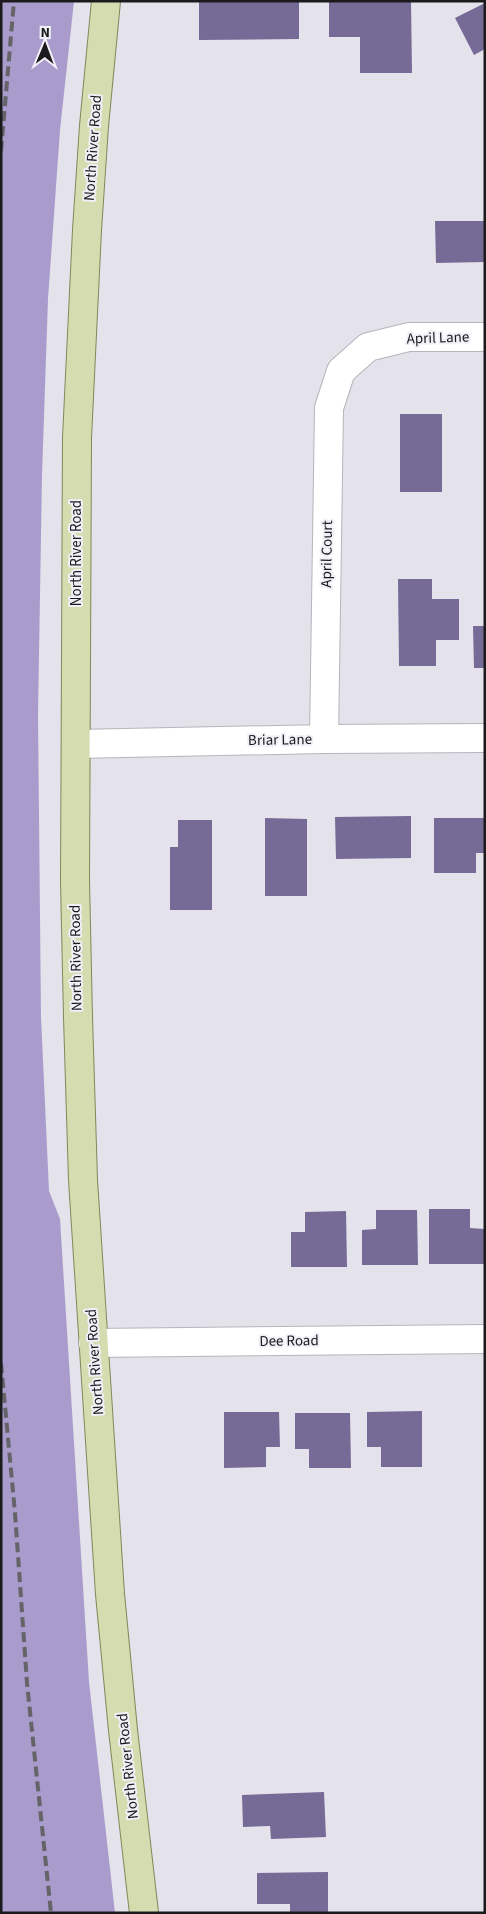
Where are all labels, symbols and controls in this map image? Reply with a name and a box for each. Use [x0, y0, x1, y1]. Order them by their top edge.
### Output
north arrow [20, 20, 70, 70]
text: N [40, 23, 50, 43]
street label: North River Road [79, 94, 107, 202]
street label: April Lane [406, 326, 470, 350]
street label: North River Road [66, 500, 87, 606]
street label: April Court [316, 520, 338, 588]
street label: Briar Lane [248, 729, 312, 751]
street label: North River Road [65, 905, 87, 1011]
street label: North River Road [81, 1308, 109, 1416]
street label: Dee Road [259, 1330, 319, 1352]
street label: North River Road [112, 1712, 144, 1820]

